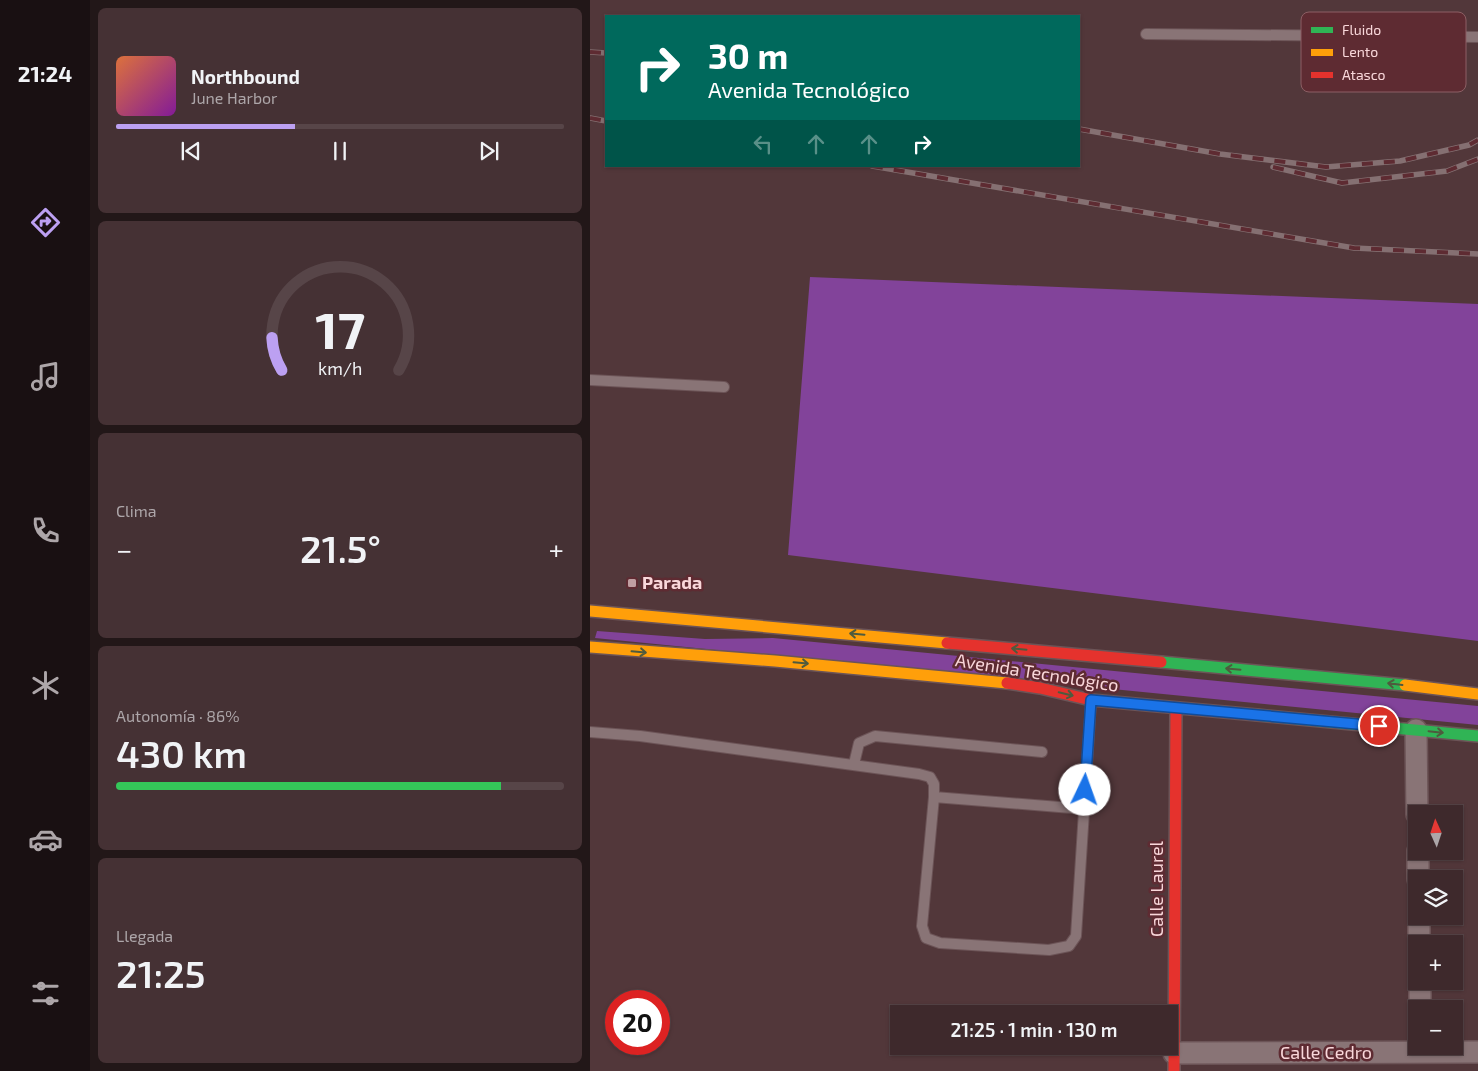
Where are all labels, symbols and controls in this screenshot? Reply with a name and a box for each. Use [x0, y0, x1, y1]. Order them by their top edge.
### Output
legend [1301, 12, 1466, 92]
text: Fluido [1342, 21, 1381, 38]
text: 30 m [708, 34, 788, 76]
icon: right [625, 35, 690, 100]
text: Lento [1342, 43, 1378, 60]
text: 21:24 [18, 60, 72, 86]
text: Northbound [191, 65, 300, 88]
text: Atasco [1342, 66, 1385, 83]
text: Avenida Tecnológico [708, 76, 910, 102]
text: June Harbor [191, 88, 278, 107]
icon: left [749, 130, 777, 158]
icon: ahead [802, 130, 830, 158]
icon: ahead [855, 130, 883, 158]
icon: right [908, 130, 936, 158]
icon: previous [177, 137, 205, 165]
icon: pause [326, 137, 354, 165]
icon: next [475, 137, 503, 165]
icon: directions [28, 205, 63, 240]
text: 17 [315, 297, 365, 359]
text: km/h [318, 357, 362, 379]
icon: music [28, 359, 63, 394]
text: Clima [116, 501, 157, 520]
icon: phone [28, 513, 63, 548]
text: 21.5° [300, 525, 381, 571]
text: − [116, 532, 132, 566]
text: + [549, 532, 564, 566]
place label: Parada [642, 571, 702, 593]
marker: Parada [626, 577, 638, 589]
one-way arrow [849, 629, 865, 639]
one-way arrow [1011, 644, 1027, 654]
one-way arrow [630, 647, 646, 657]
street label: Avenida Tecnológico [954, 648, 1120, 696]
one-way arrow [792, 658, 808, 668]
one-way arrow [1225, 664, 1241, 673]
icon: climate [28, 668, 63, 703]
one-way arrow [1387, 679, 1403, 689]
one-way arrow [1058, 690, 1074, 699]
pin [1358, 705, 1400, 747]
text: Autonomía · 86% [116, 706, 240, 725]
icon: arrive [1365, 712, 1393, 740]
one-way arrow [1428, 727, 1444, 737]
text: 430 km [116, 730, 247, 776]
position arrow [1058, 763, 1110, 815]
north arrow [1408, 805, 1462, 860]
map controls [1408, 805, 1463, 1055]
icon: car [28, 822, 63, 857]
street label: Calle Laurel [1145, 840, 1167, 937]
button: layers [1408, 870, 1463, 925]
text: Llegada [116, 926, 173, 945]
button: + [1408, 935, 1463, 990]
text: 21:25 [116, 950, 206, 996]
icon: filters [28, 976, 63, 1011]
speed limit sign: 20 [605, 990, 670, 1055]
button: − [1408, 1000, 1463, 1055]
text: 21:25 · 1 min · 130 m [950, 1018, 1118, 1041]
street label: Calle Cedro [1280, 1041, 1372, 1063]

